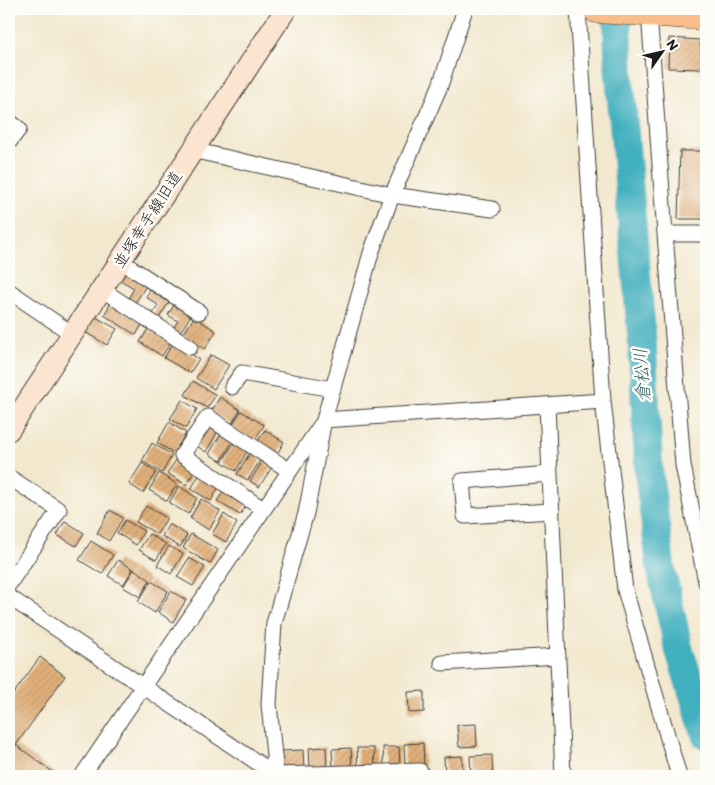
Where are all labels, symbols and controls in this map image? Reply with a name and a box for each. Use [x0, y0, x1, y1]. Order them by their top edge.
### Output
north arrow [638, 28, 688, 78]
text: N [663, 36, 682, 54]
street label: 並塚幸手線旧道 [109, 167, 186, 271]
water label: 倉松川 [629, 347, 655, 403]

